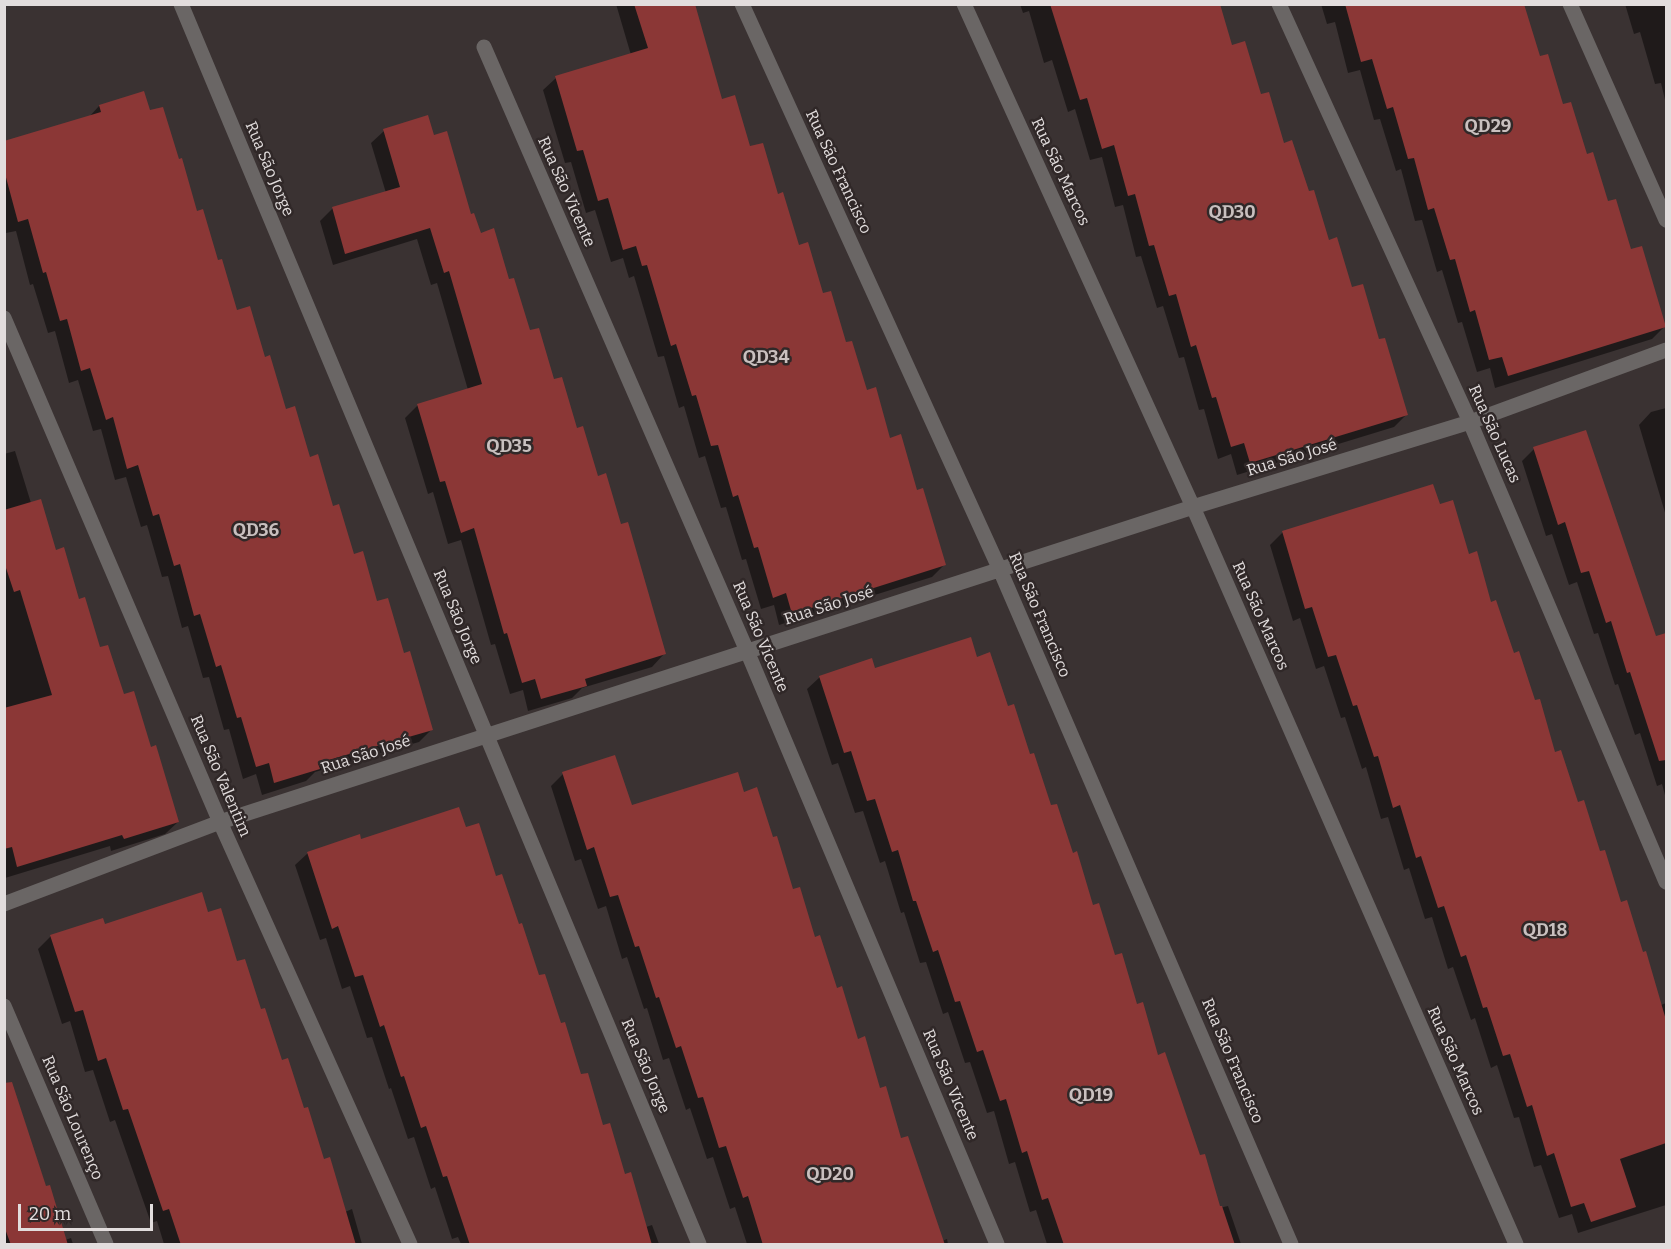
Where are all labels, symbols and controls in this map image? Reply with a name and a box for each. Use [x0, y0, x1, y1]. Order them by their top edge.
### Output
street label: Rua São Francisco [801, 107, 875, 237]
street label: Rua São Marcos [1027, 115, 1093, 229]
district label: QD29 [1465, 116, 1511, 138]
street label: Rua São Jorge [240, 119, 298, 219]
street label: Rua São Vicente [533, 134, 599, 250]
district label: QD30 [1208, 202, 1256, 224]
district label: QD34 [743, 347, 789, 369]
street label: Rua São Lucas [1464, 382, 1524, 486]
street label: Rua São José [1245, 435, 1339, 481]
district label: QD35 [486, 436, 532, 458]
district label: QD36 [233, 520, 279, 542]
street label: Rua São Francisco [1004, 549, 1074, 681]
street label: Rua São Marcos [1227, 559, 1293, 673]
street label: Rua São Jorge [428, 567, 486, 667]
street label: Rua São Vicente [728, 579, 792, 695]
street label: Rua São José [782, 582, 876, 630]
street label: Rua São Valentim [186, 712, 254, 840]
street label: Rua São José [319, 731, 413, 779]
district label: QD18 [1523, 920, 1567, 942]
street label: Rua São Francisco [1197, 995, 1267, 1127]
street label: Rua São Marcos [1422, 1004, 1488, 1118]
street label: Rua São Jorge [616, 1016, 674, 1116]
street label: Rua São Vicente [918, 1027, 982, 1143]
street label: Rua São Lourenço [37, 1053, 107, 1183]
district label: QD19 [1069, 1085, 1113, 1107]
district label: QD20 [806, 1164, 854, 1186]
scale bar [21, 1192, 156, 1230]
text: 20 m [29, 1203, 71, 1225]

